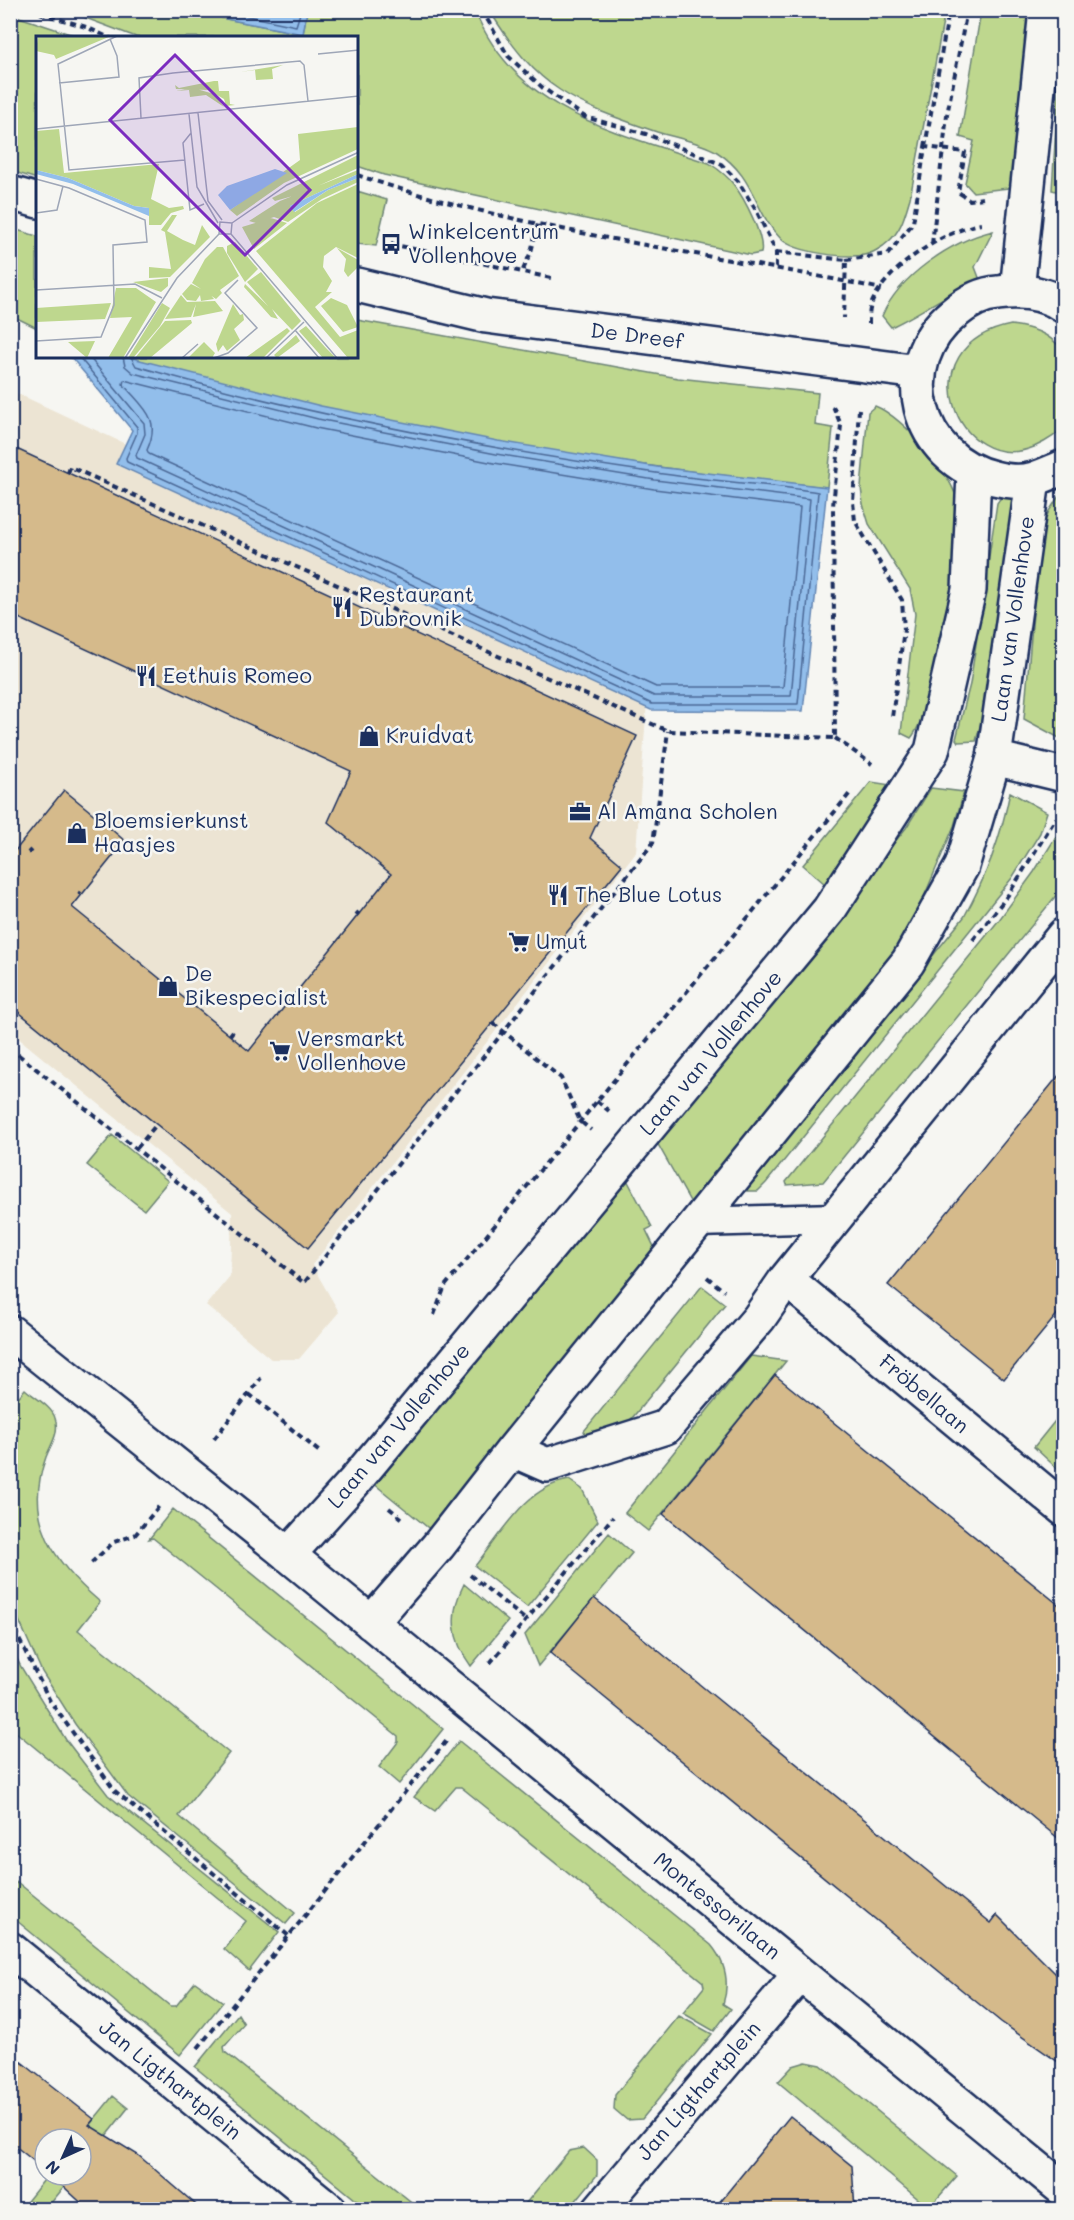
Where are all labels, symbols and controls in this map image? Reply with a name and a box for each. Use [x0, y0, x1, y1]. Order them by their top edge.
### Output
inset map [36, 36, 358, 358]
place label: Winkelcentrum Vollenhove [408, 217, 559, 268]
bus stop icon: Winkelcentrum Vollenhove [379, 232, 403, 256]
street label: De Dreef [589, 315, 686, 354]
street label: Laan van Vollenhove [984, 514, 1039, 723]
place label: Restaurant Dubrovnik [359, 580, 474, 631]
restaurant icon: Restaurant Dubrovnik [330, 595, 354, 619]
place label: Eethuis Romeo [163, 661, 312, 688]
restaurant icon: Eethuis Romeo [134, 664, 158, 688]
place label: Kruidvat [386, 721, 474, 748]
shop icon: Kruidvat [357, 724, 381, 748]
place label: Al Amana Scholen [597, 797, 778, 824]
office icon: Al Amana Scholen [568, 800, 592, 824]
place label: Bloemsierkunst Haasjes [94, 806, 248, 857]
shop icon: Bloemsierkunst Haasjes [65, 821, 89, 845]
place label: The Blue Lotus [575, 880, 722, 907]
restaurant icon: The Blue Lotus [546, 883, 570, 907]
place label: Umut [536, 927, 587, 954]
supermarket icon: Umut [507, 930, 531, 954]
place label: De Bikespecialist [185, 959, 328, 1010]
street label: Laan van Vollenhove [633, 964, 787, 1140]
shop icon: De Bikespecialist [156, 974, 180, 998]
place label: Versmarkt Vollenhove [297, 1024, 407, 1075]
supermarket icon: Versmarkt Vollenhove [268, 1039, 292, 1063]
street label: Laan van Vollenhove [321, 1337, 475, 1513]
street label: Fröbellaan [874, 1347, 976, 1438]
street label: Montessorilaan [649, 1845, 787, 1964]
street label: Jan Ligthartplein [94, 2013, 248, 2145]
street label: Jan Ligthartplein [630, 2015, 766, 2165]
north arrow [33, 2127, 93, 2187]
text: N [40, 2156, 64, 2180]

